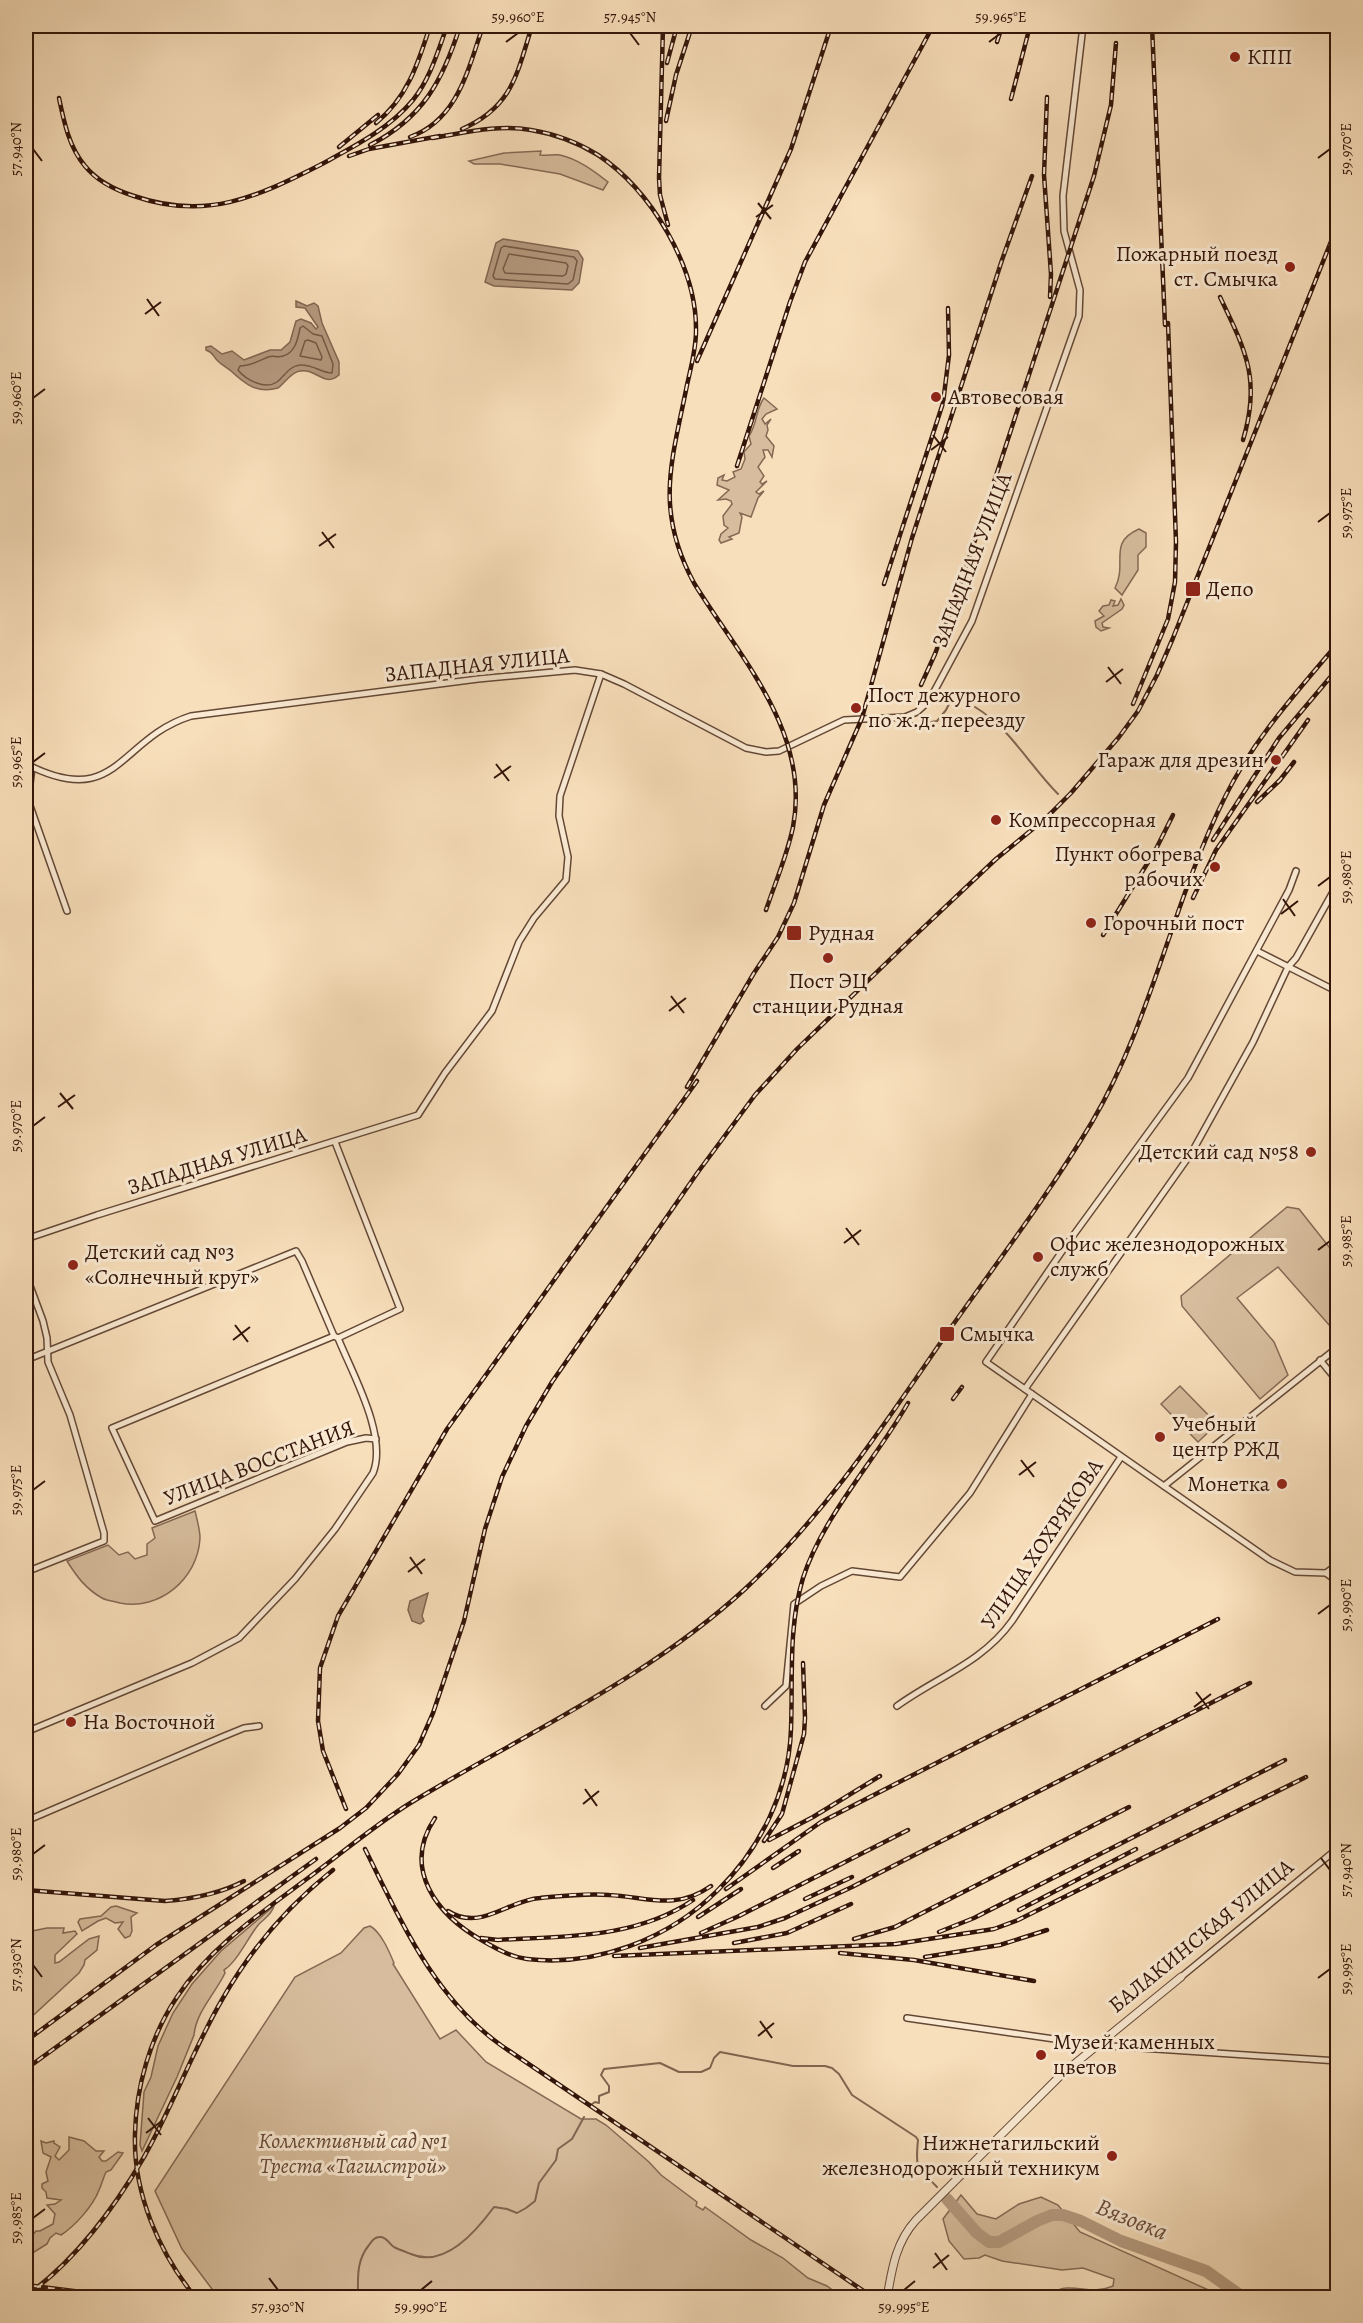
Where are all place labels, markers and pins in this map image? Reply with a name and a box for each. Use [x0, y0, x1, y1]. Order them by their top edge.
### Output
place label: КПП [1247, 42, 1292, 72]
marker: КПП [1228, 50, 1242, 64]
place label: Пожарный поезд ст. Смычка [1116, 239, 1279, 294]
marker: Пожарный поезд ст. Смычка [1283, 260, 1297, 274]
place label: Автовесовая [947, 382, 1064, 412]
marker: Автовесовая [929, 390, 943, 404]
place label: Депо [1206, 574, 1254, 604]
marker: Депо [1184, 580, 1202, 598]
place label: Пост дежурного по ж.д. переезду [868, 680, 1026, 735]
marker: Пост дежурного по ж.д. переезду [849, 701, 863, 715]
place label: Гараж для дрезин [1097, 745, 1264, 775]
marker: Гараж для дрезин [1269, 753, 1283, 767]
place label: Компрессорная [1008, 805, 1156, 835]
marker: Компрессорная [989, 813, 1003, 827]
place label: Пункт обогрева рабочих [1055, 839, 1204, 894]
marker: Пункт обогрева рабочих [1208, 860, 1222, 874]
place label: Горочный пост [1103, 908, 1245, 938]
marker: Горочный пост [1084, 916, 1098, 930]
place label: Рудная [808, 918, 875, 948]
marker: Рудная [785, 924, 803, 942]
marker: Пост ЭЦ станции Рудная [821, 951, 835, 965]
place label: Пост ЭЦ станции Рудная [752, 966, 904, 1021]
place label: Детский сад №58 [1138, 1137, 1299, 1167]
marker: Детский сад №58 [1304, 1145, 1318, 1159]
place label: Офис железнодорожных служб [1050, 1229, 1285, 1284]
place label: Детский сад №3 «Солнечный круг» [85, 1237, 259, 1292]
marker: Офис железнодорожных служб [1031, 1250, 1045, 1264]
marker: Детский сад №3 «Солнечный круг» [66, 1258, 80, 1272]
place label: Смычка [960, 1319, 1035, 1349]
marker: Смычка [938, 1325, 956, 1343]
place label: Учебный центр РЖД [1172, 1409, 1280, 1464]
marker: Учебный центр РЖД [1153, 1430, 1167, 1444]
place label: Монетка [1187, 1469, 1271, 1499]
marker: Монетка [1275, 1477, 1289, 1491]
place label: На Восточной [83, 1707, 216, 1737]
marker: На Восточной [64, 1715, 78, 1729]
place label: Музей каменных цветов [1053, 2027, 1215, 2082]
marker: Музей каменных цветов [1034, 2048, 1048, 2062]
place label: Нижнетагильский железнодорожный техникум [822, 2128, 1100, 2183]
marker: Нижнетагильский железнодорожный техникум [1105, 2149, 1119, 2163]

